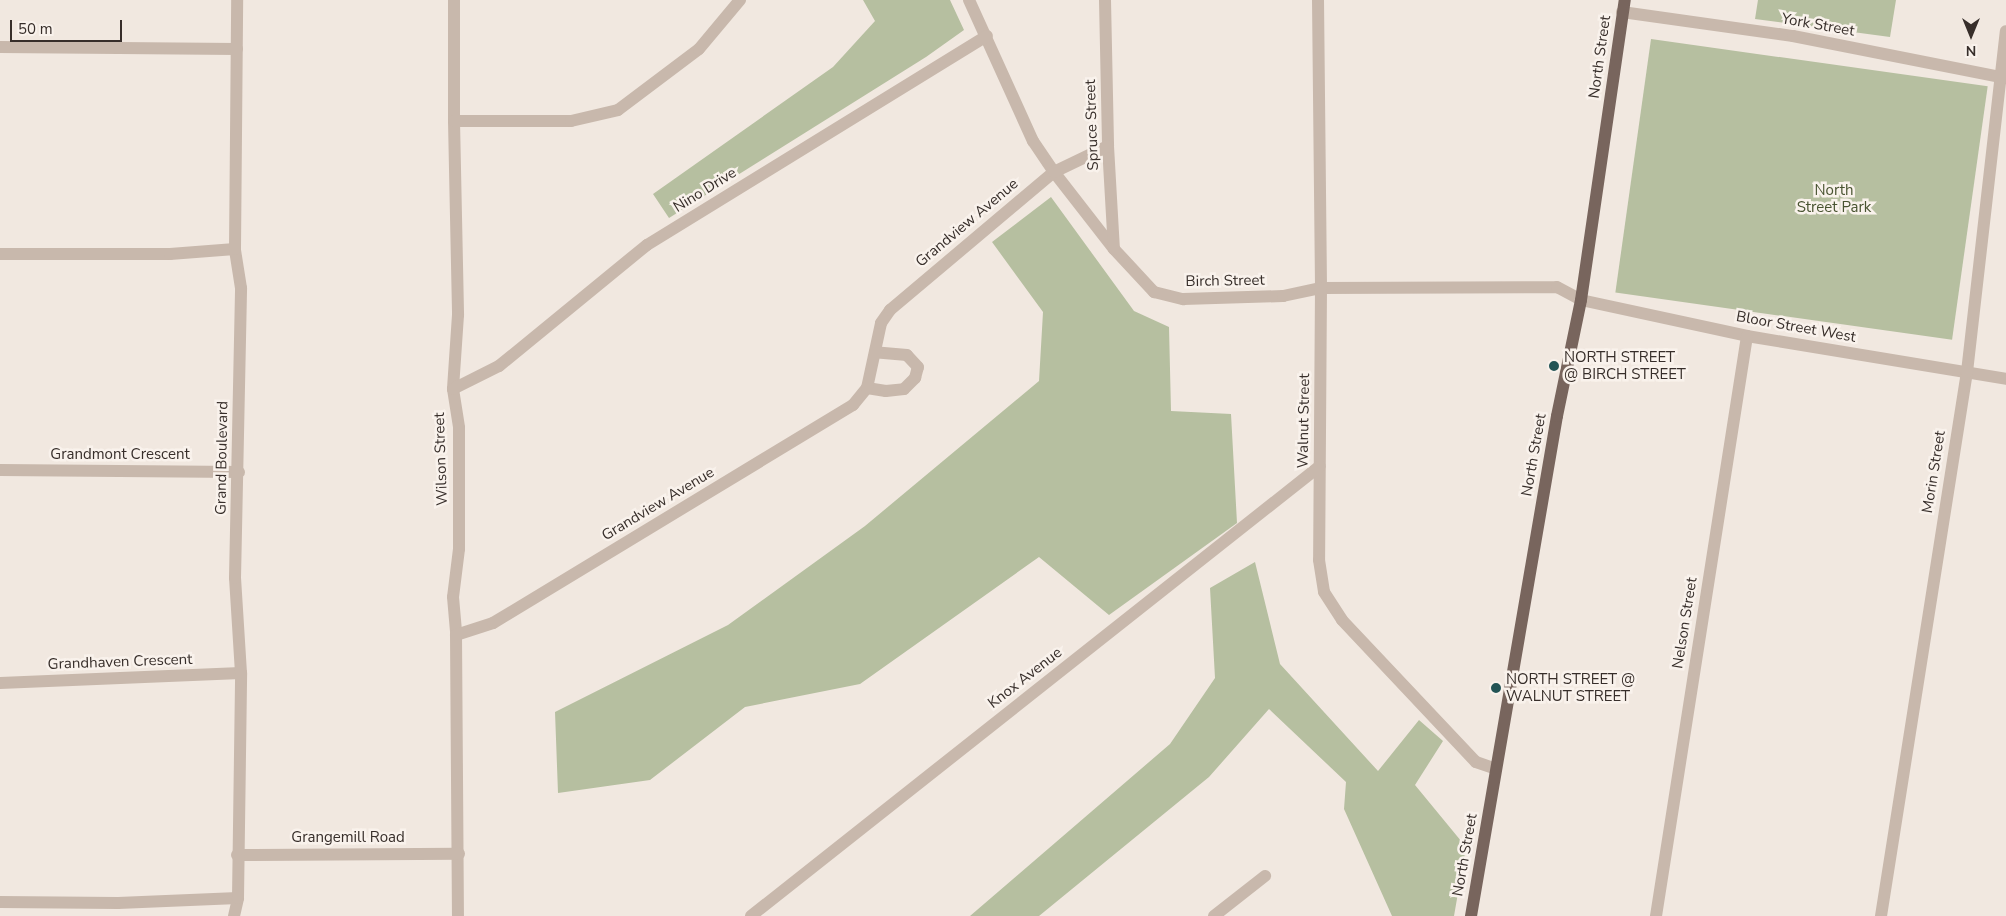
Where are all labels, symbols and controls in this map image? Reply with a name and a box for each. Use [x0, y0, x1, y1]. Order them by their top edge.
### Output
scale bar [12, 10, 125, 42]
street label: York Street [1780, 10, 1856, 40]
north arrow [1946, 10, 1996, 60]
street label: North Street [1585, 14, 1615, 100]
text: 50 m [18, 19, 53, 39]
text: N [1966, 41, 1976, 60]
street label: Spruce Street [1081, 79, 1103, 171]
street label: Nino Drive [670, 164, 740, 216]
street label: Grandview Avenue [912, 175, 1022, 271]
park label: North Street Park [1797, 181, 1871, 216]
street label: Birch Street [1185, 271, 1265, 291]
street label: Bloor Street West [1735, 308, 1857, 346]
place label: NORTH STREET @ BIRCH STREET [1564, 348, 1686, 383]
marker: NORTH STREET @ BIRCH STREET [1548, 360, 1560, 372]
street label: Walnut Street [1294, 373, 1314, 469]
street label: Grand Boulevard [212, 401, 232, 515]
street label: Wilson Street [430, 412, 452, 506]
street label: North Street [1518, 412, 1550, 498]
street label: Morin Street [1919, 429, 1949, 515]
street label: Grandmont Crescent [50, 446, 190, 464]
street label: Grandview Avenue [599, 463, 717, 545]
street label: Nelson Street [1669, 576, 1701, 670]
street label: Knox Avenue [984, 644, 1066, 712]
street label: Grandhaven Crescent [47, 650, 193, 674]
place label: NORTH STREET @ WALNUT STREET [1506, 670, 1635, 705]
marker: NORTH STREET @ WALNUT STREET [1490, 682, 1502, 694]
street label: North Street [1449, 812, 1481, 898]
street label: Grangemill Road [291, 829, 405, 847]

